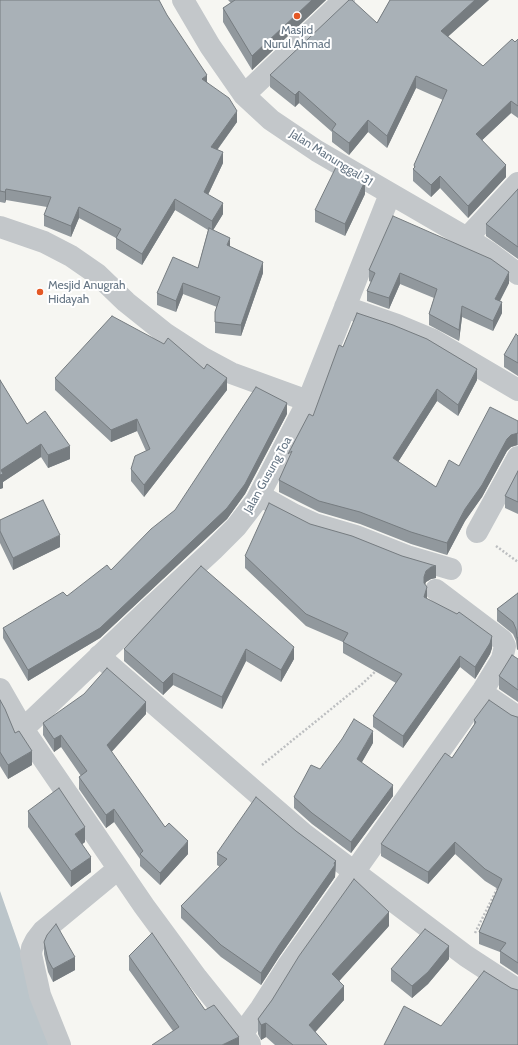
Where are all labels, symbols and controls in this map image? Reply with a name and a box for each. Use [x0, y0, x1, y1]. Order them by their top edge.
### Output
marker: Masjid Nurul Ahmad [292, 11, 302, 21]
place label: Masjid Nurul Ahmad [263, 23, 331, 51]
street label: Jalan Manunggal 31 [287, 127, 375, 189]
place label: Mesjid Anugrah Hidayah [48, 278, 125, 306]
marker: Mesjid Anugrah Hidayah [35, 287, 45, 297]
street label: Jalan Gusung Toa [241, 434, 295, 516]

